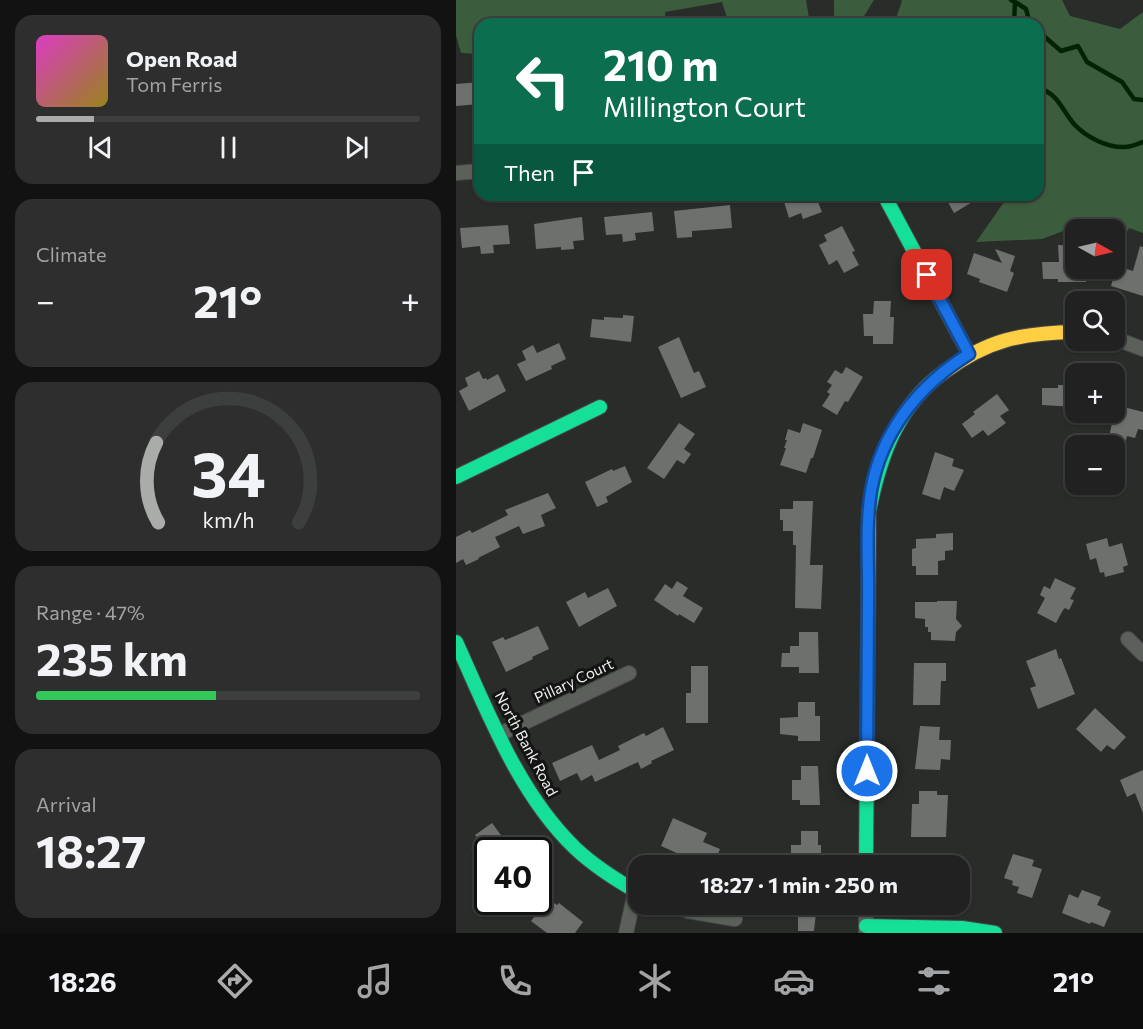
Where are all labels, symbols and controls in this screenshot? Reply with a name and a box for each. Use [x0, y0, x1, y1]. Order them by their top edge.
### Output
text: 210 m [603, 38, 718, 90]
icon: left [504, 42, 582, 120]
text: Open Road [126, 45, 237, 72]
text: Tom Ferris [126, 72, 222, 96]
text: Millington Court [603, 90, 806, 123]
icon: previous [84, 131, 117, 164]
icon: pause [212, 131, 245, 164]
icon: next [340, 131, 373, 164]
icon: arrive [567, 156, 600, 189]
text: Then [504, 159, 555, 186]
north arrow [1065, 219, 1125, 279]
map controls [1065, 219, 1125, 495]
text: Climate [36, 242, 106, 266]
pin [901, 249, 952, 300]
icon: arrive [910, 258, 943, 291]
text: 21° [193, 272, 262, 327]
text: − [36, 279, 55, 320]
text: + [401, 279, 420, 320]
button: search [1065, 291, 1125, 351]
button: + [1065, 363, 1125, 423]
text: 34 [191, 435, 265, 511]
button: − [1065, 435, 1125, 495]
text: km/h [202, 507, 254, 533]
text: Range · 47% [36, 600, 145, 624]
text: 235 km [36, 630, 188, 685]
street label: Pillary Court [531, 654, 616, 706]
street label: North Bank Road [492, 688, 562, 799]
position arrow [835, 739, 899, 803]
text: Arrival [36, 792, 97, 816]
text: 18:27 [36, 822, 146, 877]
speed limit sign: 40 [474, 837, 552, 915]
text: 18:27 · 1 min · 250 m [700, 871, 898, 898]
icon: directions [214, 960, 256, 1002]
icon: music [354, 960, 396, 1002]
icon: phone [494, 960, 536, 1002]
icon: climate [634, 960, 676, 1002]
icon: car [773, 960, 815, 1002]
icon: filters [913, 960, 955, 1002]
text: 18:26 [49, 965, 117, 998]
text: 21° [1053, 965, 1094, 998]

